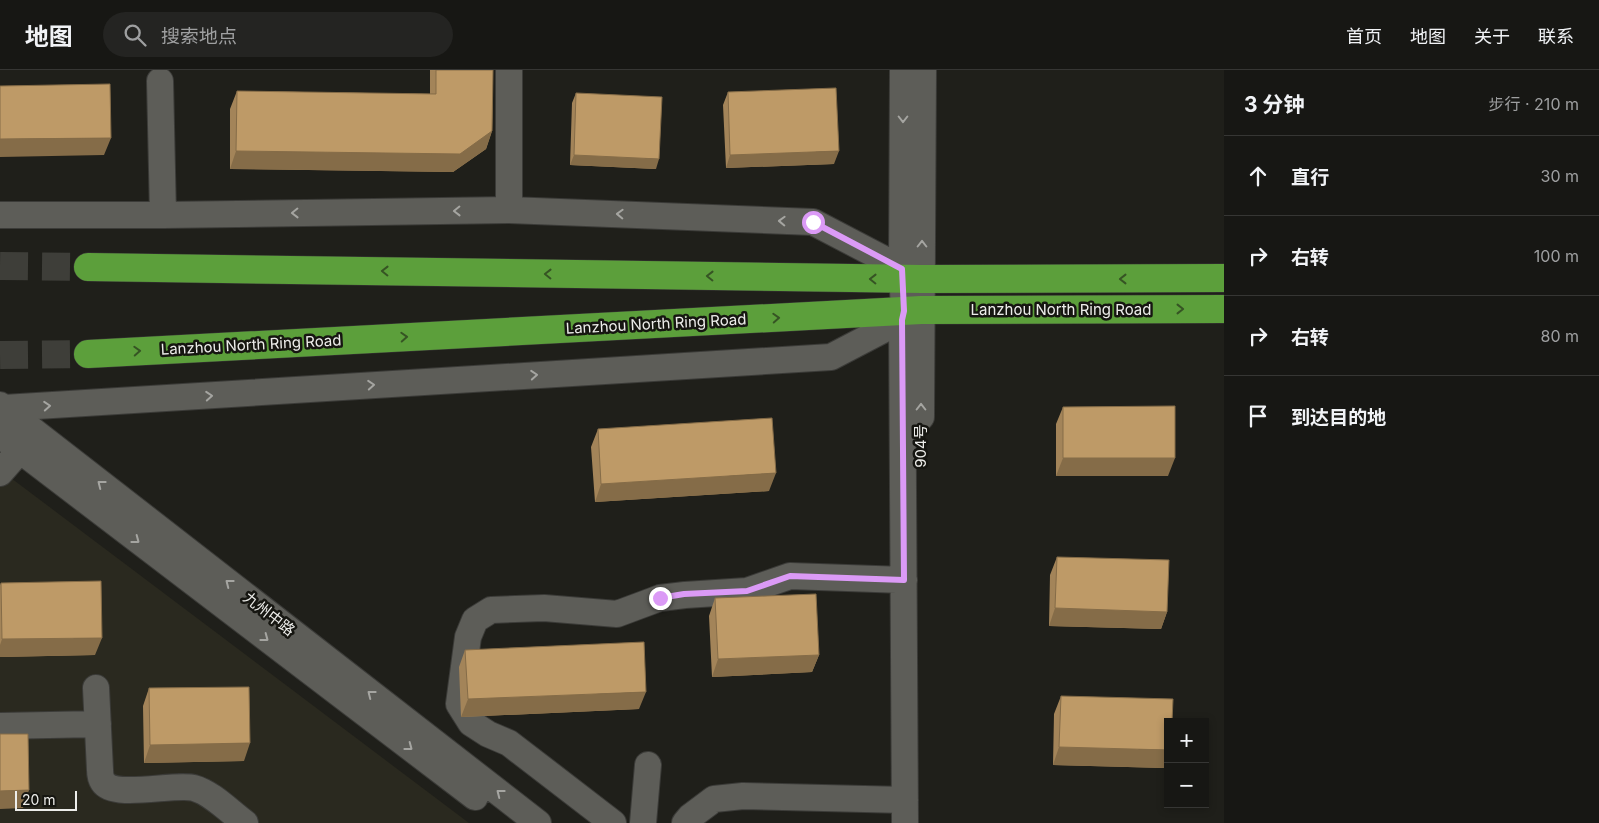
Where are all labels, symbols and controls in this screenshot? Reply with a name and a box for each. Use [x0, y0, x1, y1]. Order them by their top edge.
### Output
search box [103, 12, 453, 57]
icon: search [121, 21, 149, 49]
text: 地图 [25, 22, 73, 51]
text: 搜索地点 [161, 25, 237, 48]
text: 首页 [1346, 26, 1382, 47]
text: 地图 [1410, 26, 1446, 47]
text: 关于 [1474, 26, 1510, 47]
text: 联系 [1538, 26, 1574, 47]
text: 3 分钟 [1244, 92, 1305, 117]
text: 步行 · 210 m [1489, 94, 1579, 114]
one-way arrow [898, 115, 908, 123]
icon: ahead [1244, 162, 1272, 190]
text: 直行 [1291, 166, 1329, 189]
text: 30 m [1541, 166, 1579, 186]
one-way arrow [453, 206, 461, 216]
one-way arrow [291, 208, 299, 219]
one-way arrow [616, 209, 624, 220]
route start [802, 211, 825, 234]
one-way arrow [778, 215, 786, 226]
one-way arrow [917, 240, 927, 248]
icon: right [1244, 242, 1272, 270]
text: 右转 [1291, 246, 1329, 269]
text: 100 m [1534, 246, 1579, 266]
one-way arrow [381, 266, 389, 276]
one-way arrow [544, 268, 552, 279]
one-way arrow [706, 271, 714, 281]
one-way arrow [869, 273, 877, 284]
one-way arrow [1119, 274, 1126, 284]
street label: Lanzhou North Ring Road [971, 300, 1151, 319]
one-way arrow [1176, 304, 1184, 314]
street label: Lanzhou North Ring Road [565, 309, 747, 338]
one-way arrow [772, 312, 780, 323]
icon: right [1244, 322, 1272, 350]
text: 右转 [1291, 326, 1329, 349]
text: 80 m [1540, 326, 1579, 346]
street label: Lanzhou North Ring Road [160, 330, 342, 359]
one-way arrow [400, 332, 408, 343]
one-way arrow [133, 346, 141, 357]
one-way arrow [530, 370, 538, 381]
one-way arrow [368, 380, 376, 391]
one-way arrow [206, 390, 214, 401]
one-way arrow [43, 400, 51, 411]
icon: arrive [1244, 402, 1272, 430]
one-way arrow [916, 403, 926, 410]
text: 到达目的地 [1291, 406, 1386, 429]
street label: 904号 [911, 424, 930, 468]
one-way arrow [97, 480, 106, 489]
one-way arrow [130, 534, 140, 543]
one-way arrow [226, 581, 235, 589]
route end [649, 587, 672, 610]
street label: 九州中路 [240, 588, 299, 640]
one-way arrow [259, 632, 269, 641]
one-way arrow [368, 691, 377, 699]
map controls [1164, 718, 1209, 808]
button: + [1164, 718, 1209, 763]
one-way arrow [403, 741, 412, 749]
button: − [1164, 763, 1209, 808]
scale bar [15, 788, 78, 811]
one-way arrow [496, 790, 506, 799]
text: 20 m [22, 791, 56, 808]

